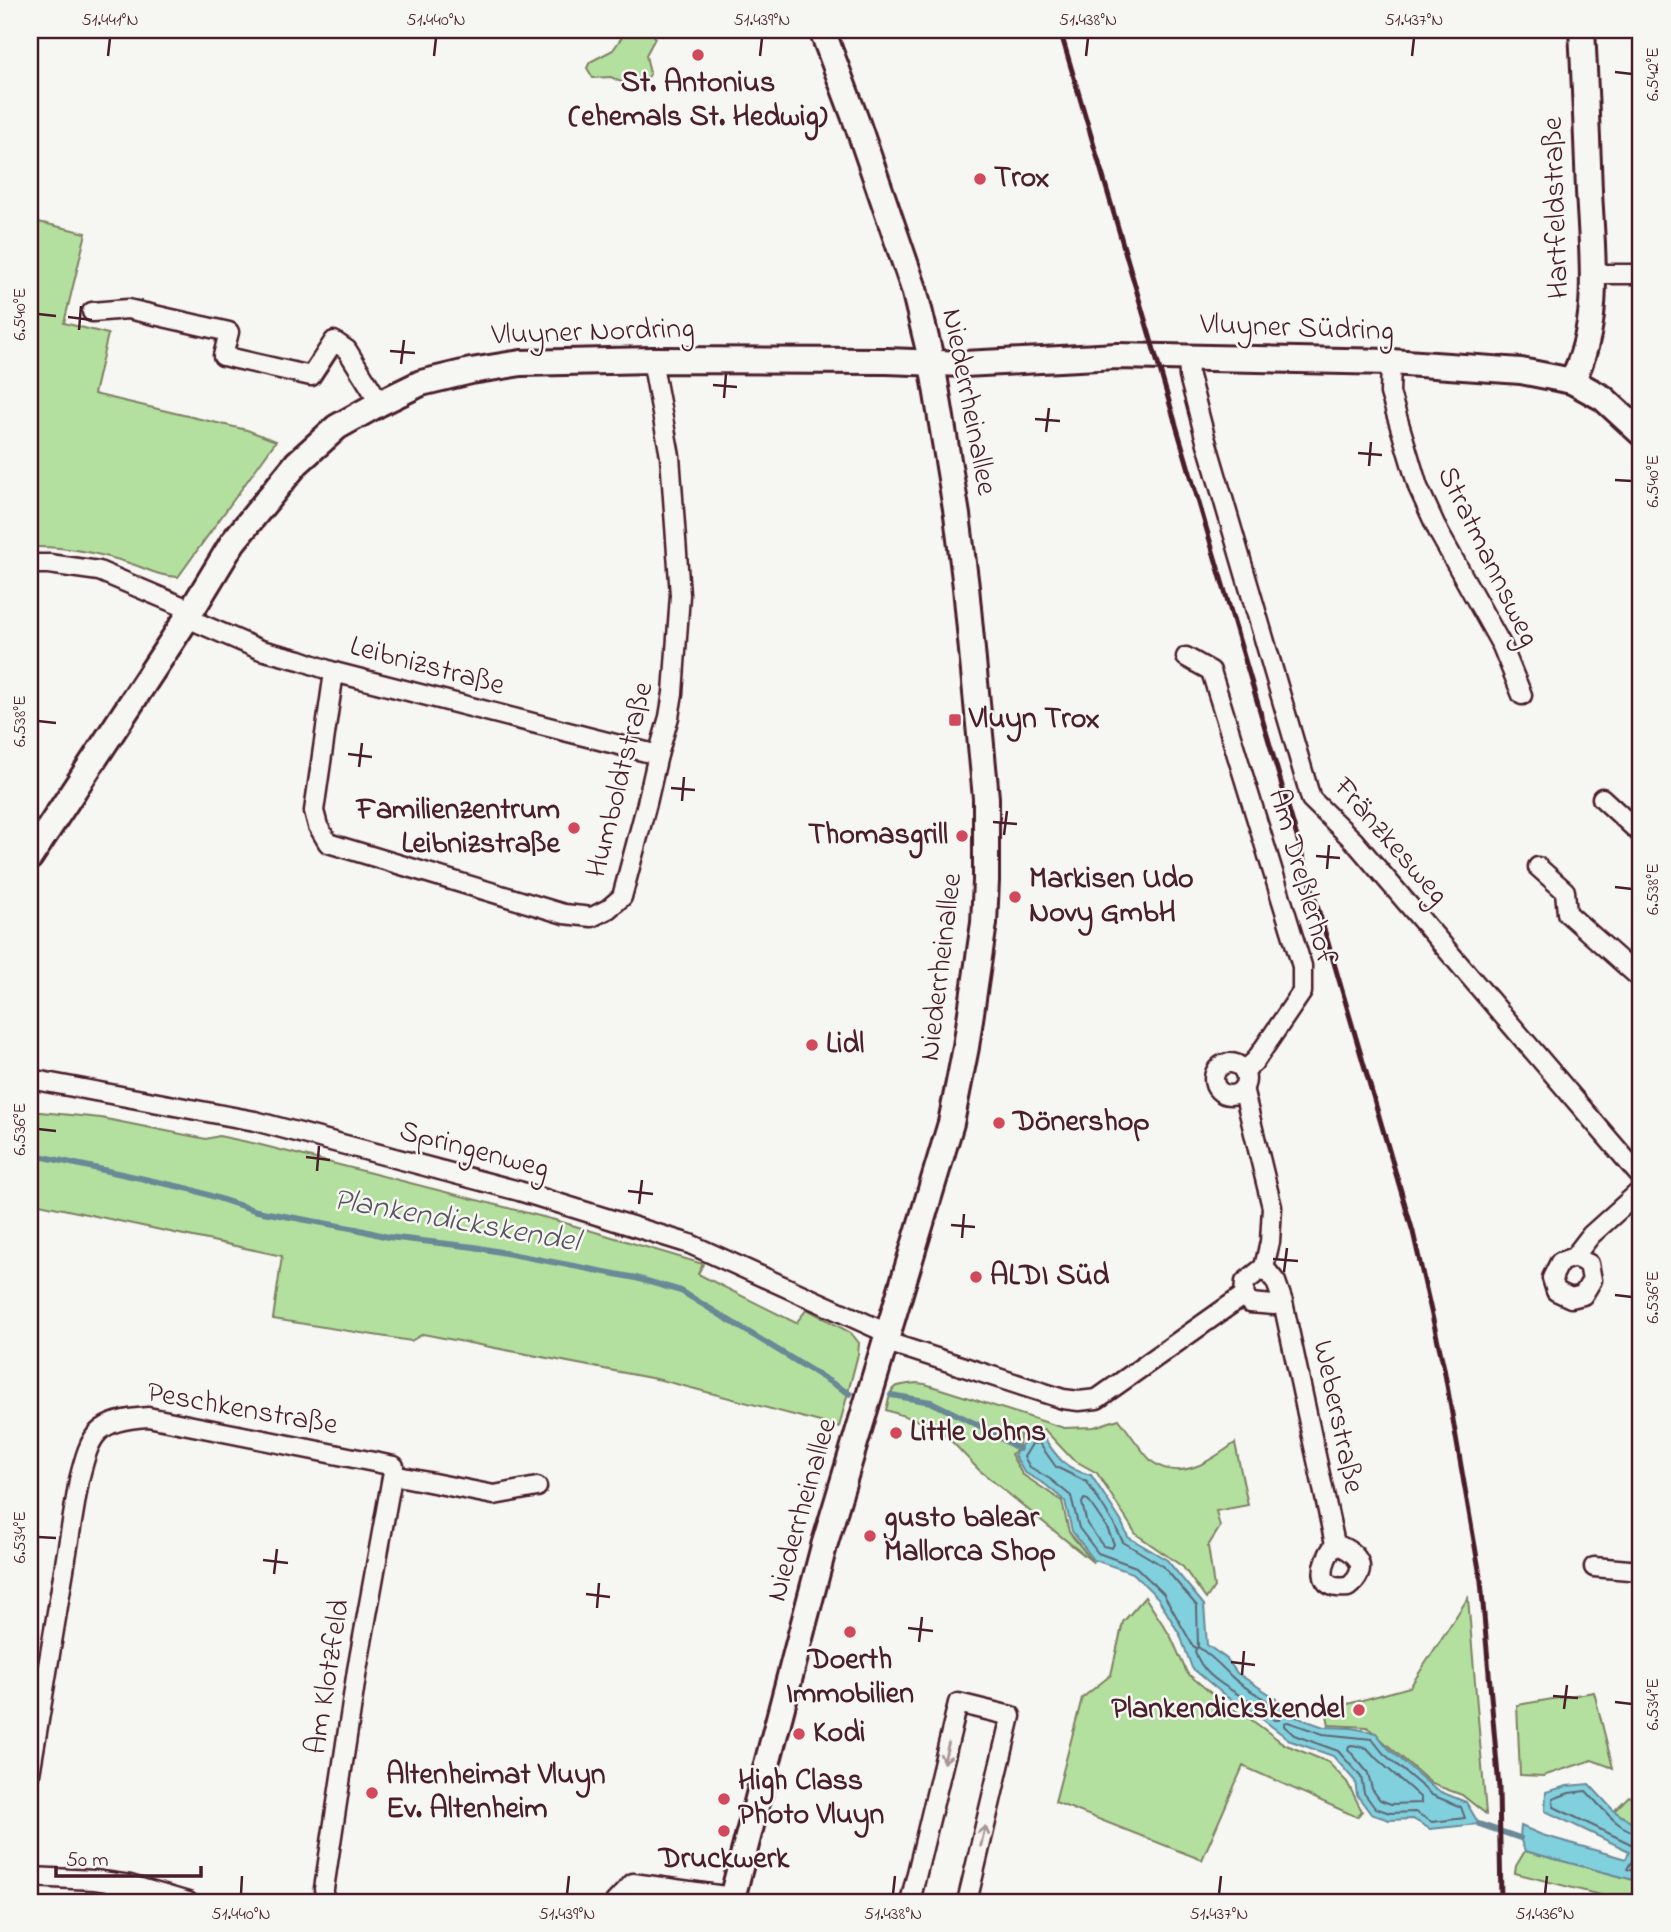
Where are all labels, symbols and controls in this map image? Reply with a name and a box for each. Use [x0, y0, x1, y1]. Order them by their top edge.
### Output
text: 51.441°N [81, 8, 139, 34]
text: 51.440°N [406, 8, 466, 34]
text: 51.439°N [734, 8, 790, 34]
text: 51.438°N [1059, 8, 1117, 34]
text: 51.437°N [1385, 8, 1443, 34]
marker: St. Antonius (ehemals St. Hedwig) [690, 47, 706, 63]
text: 6.542°E [1641, 47, 1667, 101]
place label: St. Antonius (ehemals St. Hedwig) [568, 62, 828, 141]
street label: Hartfeldstraße [1532, 116, 1582, 300]
place label: Trox [994, 157, 1050, 201]
marker: Trox [972, 171, 988, 187]
text: 6.540°E [8, 288, 34, 340]
street label: Vluyner Südring [1198, 304, 1395, 354]
street label: Niederrheinallee [928, 305, 1008, 500]
street label: Vluyner Nordring [490, 307, 695, 359]
text: 6.540°E [1641, 455, 1667, 507]
street label: Stratmannsweg [1424, 459, 1550, 655]
street label: Leibnizstraße [345, 625, 510, 709]
street label: Humboldtstraße [575, 677, 667, 882]
text: 6.538°E [8, 695, 34, 747]
place label: Vluyn Trox [968, 698, 1100, 742]
marker: Vluyn Trox [947, 712, 963, 728]
street label: Fränzkesweg [1321, 767, 1458, 916]
street label: Am Dreßlerhof [1255, 784, 1347, 970]
place label: Familienzentrum Leibnizstraße [354, 789, 562, 867]
place label: Thomasgrill [808, 814, 948, 859]
marker: Familienzentrum Leibnizstraße [566, 820, 582, 836]
marker: Thomasgrill [954, 828, 970, 844]
place label: Markisen Udo Novy GmbH [1029, 858, 1194, 936]
text: 6.538°E [1641, 863, 1667, 915]
street label: Niederrheinallee [909, 870, 975, 1063]
marker: Markisen Udo Novy GmbH [1007, 889, 1023, 905]
place label: Lidl [826, 1023, 864, 1067]
marker: Lidl [804, 1037, 820, 1053]
place label: Dönershop [1011, 1101, 1150, 1145]
text: 6.536°E [8, 1102, 34, 1155]
street label: Springenweg [394, 1110, 554, 1192]
marker: Dönershop [991, 1115, 1007, 1131]
water label: Plankendickskendel [329, 1177, 586, 1267]
place label: ALDI Süd [990, 1255, 1109, 1299]
marker: ALDI Süd [968, 1269, 984, 1285]
text: 6.536°E [1641, 1270, 1667, 1323]
street label: Weberstraße [1299, 1336, 1375, 1498]
street label: Peschkenstraße [143, 1372, 342, 1449]
place label: Little Johns [910, 1411, 1046, 1455]
street label: Niederrheinallee [756, 1413, 850, 1607]
marker: Little Johns [888, 1425, 904, 1441]
place label: gusto balear Mallorca Shop [883, 1497, 1056, 1575]
text: 6.534°E [8, 1511, 34, 1563]
marker: gusto balear Mallorca Shop [862, 1528, 878, 1544]
street label: Am Klotzfeld [295, 1596, 363, 1758]
marker: Doerth Immobilien [842, 1624, 858, 1640]
place label: Doerth Immobilien [786, 1639, 914, 1717]
text: 6.534°E [1641, 1678, 1667, 1730]
place label: Plankendickskendel [1111, 1688, 1345, 1732]
marker: Plankendickskendel [1351, 1702, 1367, 1718]
place label: Kodi [813, 1712, 865, 1756]
marker: Kodi [791, 1726, 807, 1742]
one-way arrow [939, 1741, 953, 1764]
place label: Altenheimat Vluyn Ev. Altenheim [386, 1754, 606, 1832]
place label: High Class Photo Vluyn [738, 1760, 884, 1838]
marker: Altenheimat Vluyn Ev. Altenheim [364, 1785, 380, 1801]
marker: High Class Photo Vluyn [716, 1791, 732, 1807]
marker: Druckwerk [716, 1823, 732, 1839]
one-way arrow [977, 1825, 990, 1848]
scale bar [56, 1834, 201, 1878]
place label: Druckwerk [657, 1838, 790, 1882]
text: 50 m [66, 1846, 109, 1876]
text: 51.440°N [211, 1902, 271, 1928]
text: 51.439°N [539, 1902, 595, 1928]
text: 51.438°N [864, 1902, 922, 1928]
text: 51.437°N [1190, 1902, 1248, 1928]
text: 51.436°N [1515, 1902, 1575, 1928]

